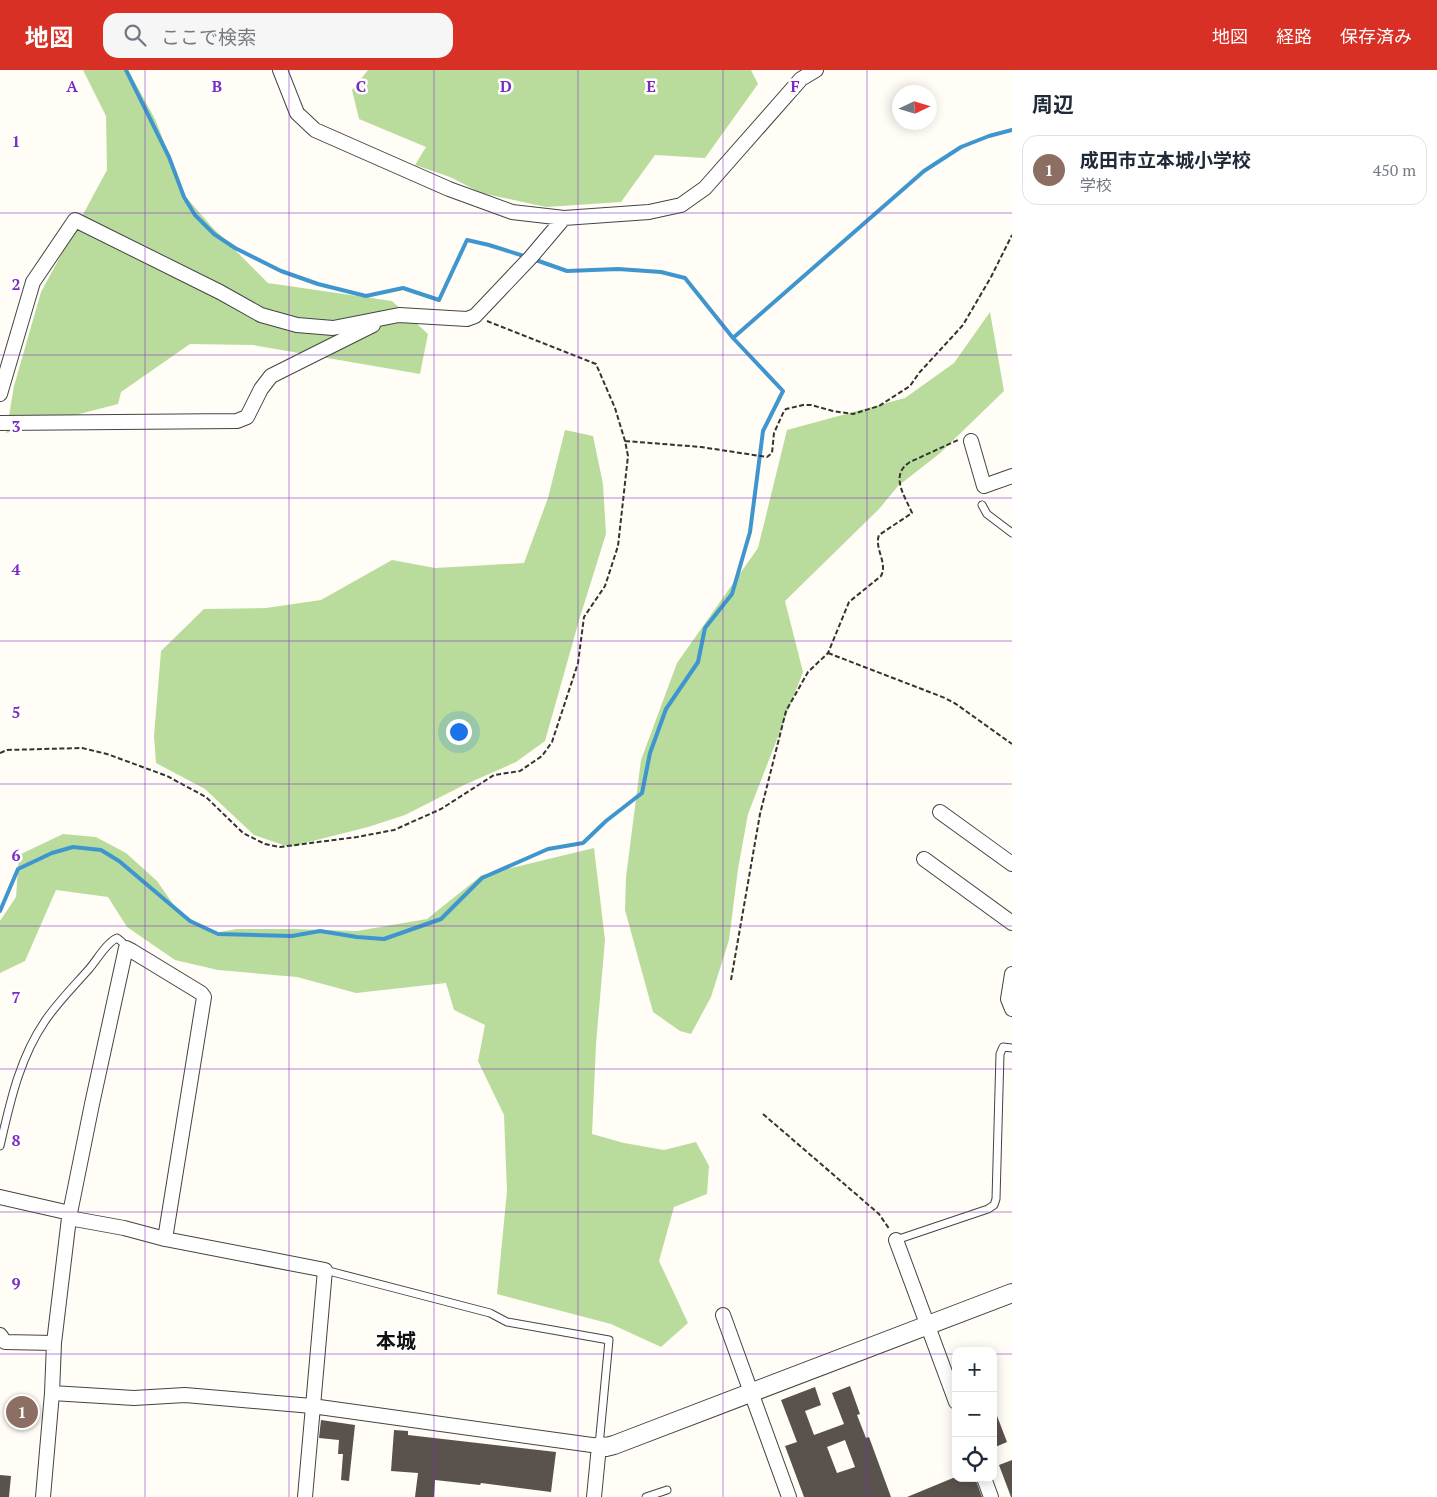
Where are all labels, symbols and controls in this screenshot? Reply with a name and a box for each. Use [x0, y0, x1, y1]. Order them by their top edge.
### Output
search box [103, 13, 453, 58]
text: 地図 [25, 21, 73, 53]
icon: search [121, 21, 149, 49]
text: ここで検索 [161, 24, 256, 49]
text: 地図 [1212, 24, 1248, 48]
text: 経路 [1276, 24, 1312, 48]
text: 保存済み [1340, 24, 1412, 48]
text: A [66, 75, 78, 97]
text: B [212, 75, 222, 97]
text: C [356, 75, 366, 97]
text: D [500, 75, 512, 97]
text: E [646, 75, 656, 97]
text: F [790, 75, 800, 97]
north arrow [892, 85, 937, 130]
text: 周辺 [1032, 90, 1074, 118]
text: 1 [11, 130, 21, 152]
text: 成田市立本城小学校 [1080, 147, 1251, 172]
text: 1 [1044, 159, 1054, 181]
text: 450 m [1373, 159, 1416, 181]
text: 学校 [1080, 174, 1112, 196]
text: 2 [11, 273, 21, 295]
text: 3 [11, 415, 21, 437]
text: 4 [11, 558, 21, 580]
text: 5 [11, 701, 21, 723]
your location [446, 719, 472, 745]
text: 6 [11, 844, 21, 866]
text: 7 [11, 986, 21, 1008]
text: 8 [11, 1129, 21, 1151]
text: 9 [11, 1272, 21, 1294]
district label: 本城 [376, 1327, 416, 1354]
map controls [952, 1347, 997, 1482]
button: + [952, 1347, 997, 1392]
button: − [952, 1392, 997, 1437]
pin: 1 [6, 1393, 38, 1431]
button: locate [952, 1437, 997, 1482]

